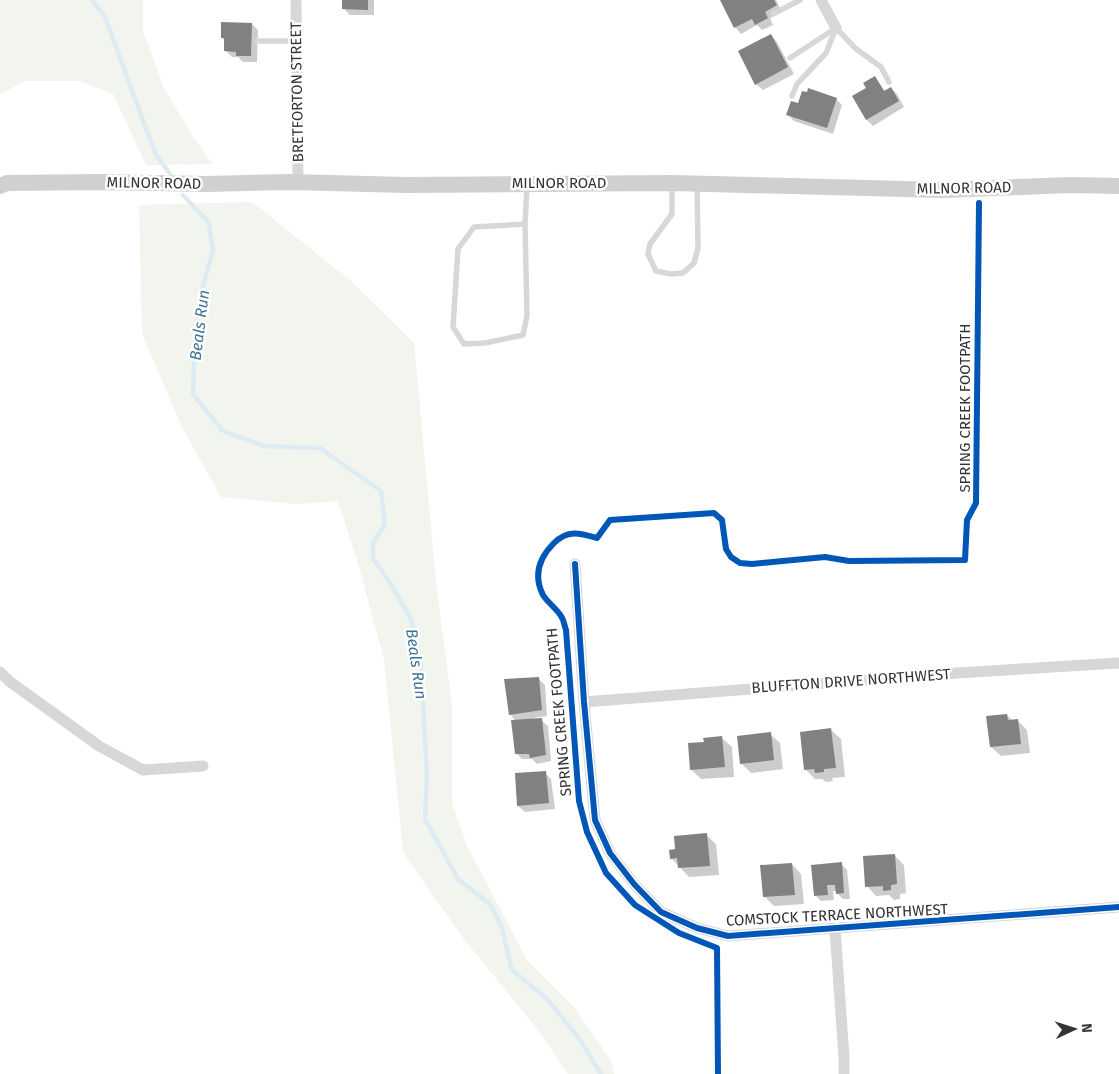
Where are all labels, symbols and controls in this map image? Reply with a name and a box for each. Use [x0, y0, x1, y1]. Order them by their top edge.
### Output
street label: BRETFORTON STREET [287, 21, 307, 162]
street label: MILNOR ROAD [107, 173, 201, 193]
street label: MILNOR ROAD [512, 174, 606, 192]
street label: MILNOR ROAD [917, 178, 1011, 198]
water label: Beals Run [186, 289, 213, 362]
street label: SPRING CREEK FOOTPATH [956, 323, 974, 493]
street label: SPRING CREEK FOOTPATH [543, 627, 575, 797]
water label: Beals Run [402, 628, 431, 701]
street label: BLUFFTON DRIVE NORTHWEST [751, 665, 951, 697]
street label: COMSTOCK TERRACE NORTHWEST [725, 900, 949, 930]
north arrow [1049, 1004, 1099, 1054]
text: N [1078, 1023, 1095, 1033]

